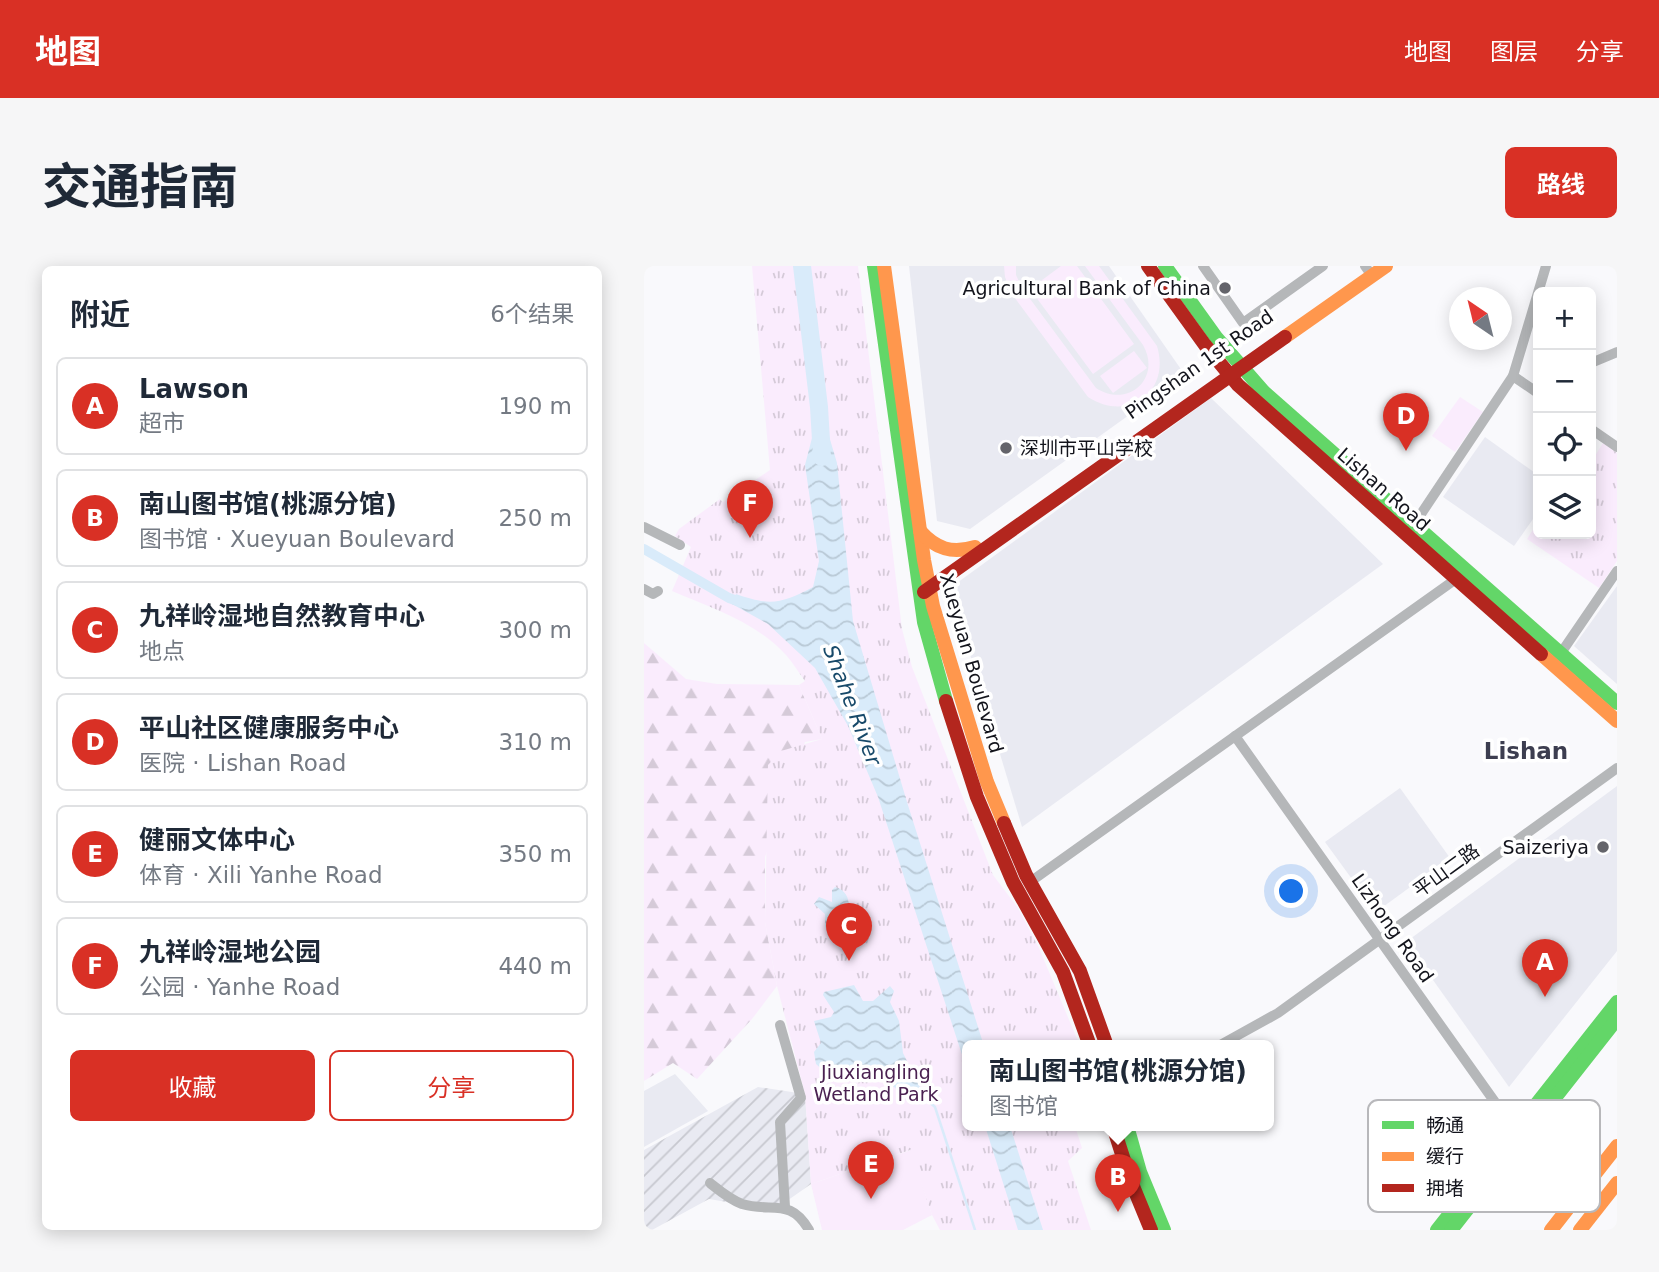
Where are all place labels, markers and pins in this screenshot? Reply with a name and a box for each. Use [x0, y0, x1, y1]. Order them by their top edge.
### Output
place label: Agricultural Bank of China [962, 277, 1211, 299]
marker: Agricultural Bank of China [1217, 280, 1233, 296]
pin: D [1383, 393, 1429, 451]
place label: 深圳市平山学校 [1020, 437, 1153, 459]
marker: 深圳市平山学校 [998, 440, 1014, 456]
pin: F [727, 480, 773, 538]
place label: Saizeriya [1502, 836, 1589, 858]
marker: Saizeriya [1595, 839, 1611, 855]
pin: C [826, 903, 872, 961]
pin: A [1522, 939, 1568, 997]
pin: E [848, 1141, 894, 1199]
pin: B [1095, 1154, 1141, 1212]

